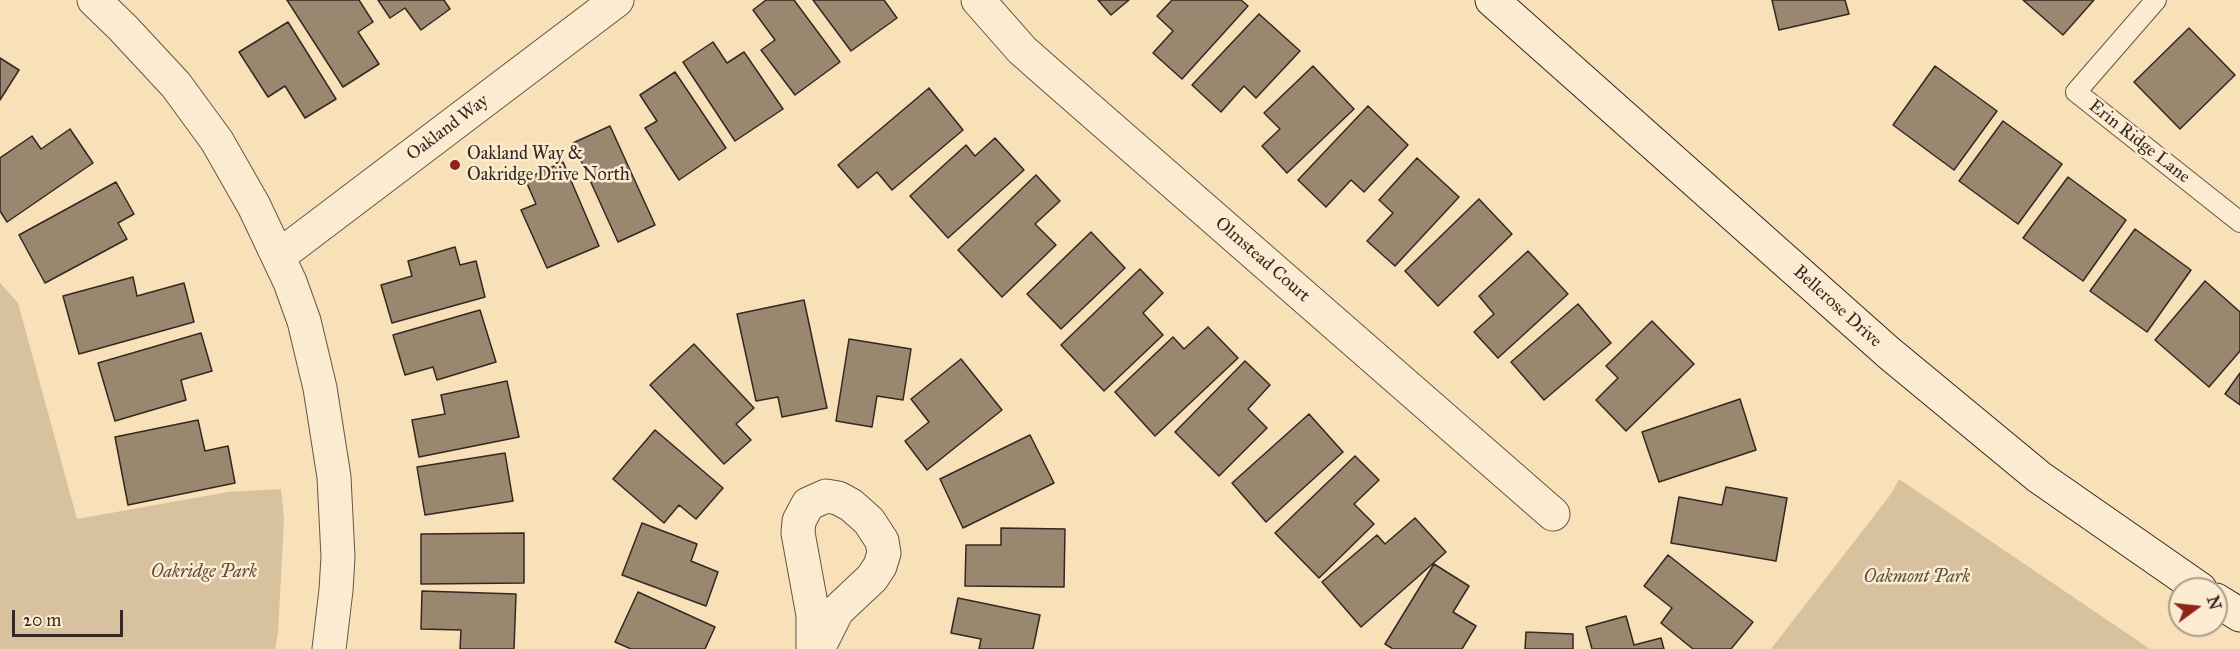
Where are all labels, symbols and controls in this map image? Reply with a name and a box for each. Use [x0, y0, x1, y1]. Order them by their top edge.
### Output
street label: Oakland Way [403, 90, 493, 166]
street label: Erin Ridge Lane [2084, 96, 2194, 188]
place label: Oakland Way & Oakridge Drive North [467, 144, 630, 186]
marker: Oakland Way & Oakridge Drive North [448, 158, 462, 172]
street label: Olmstead Court [1210, 213, 1314, 307]
street label: Bellerose Drive [1788, 262, 1886, 352]
park label: Oakridge Park [151, 562, 257, 584]
park label: Oakmont Park [1864, 567, 1970, 589]
north arrow [2168, 577, 2228, 637]
text: N [2203, 594, 2225, 612]
scale bar [15, 598, 126, 636]
text: 20 m [23, 609, 61, 631]

